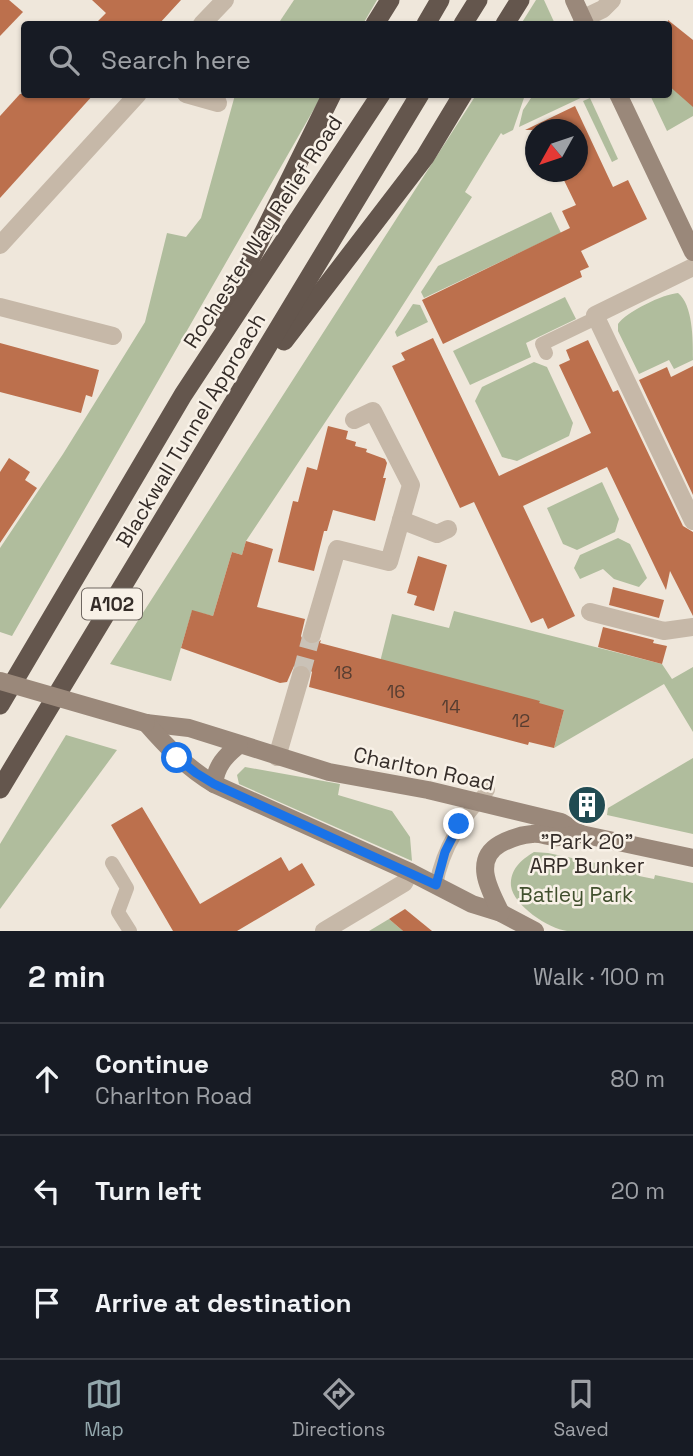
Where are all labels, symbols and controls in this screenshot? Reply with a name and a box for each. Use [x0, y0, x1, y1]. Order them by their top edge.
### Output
search box [21, 21, 672, 98]
icon: search [45, 41, 83, 79]
text: Search here [101, 43, 251, 77]
street label: Rochester Way Relief Road [177, 110, 348, 353]
north arrow [525, 119, 588, 182]
street label: Blackwall Tunnel Approach [110, 308, 271, 552]
road number: A102 [82, 589, 142, 620]
house number: 18 [334, 661, 352, 684]
house number: 16 [387, 680, 405, 703]
house number: 14 [442, 695, 460, 718]
house number: 12 [512, 709, 530, 732]
street label: Charlton Road [351, 740, 497, 797]
route start [161, 742, 192, 773]
building icon: "Park 20" ARP Bunker [566, 784, 608, 826]
route end [443, 808, 474, 839]
place label: "Park 20" ARP Bunker [529, 828, 645, 879]
park label: Batley Park [519, 881, 633, 908]
text: 2 min [28, 957, 106, 996]
text: Walk · 100 m [533, 962, 665, 992]
text: Continue [95, 1047, 209, 1081]
icon: ahead [28, 1060, 66, 1098]
text: 80 m [610, 1064, 665, 1094]
text: Charlton Road [95, 1081, 252, 1111]
icon: left [28, 1172, 66, 1210]
text: Turn left [95, 1174, 202, 1208]
text: 20 m [611, 1176, 665, 1206]
icon: arrive [28, 1284, 66, 1322]
text: Arrive at destination [95, 1286, 352, 1320]
tab: Map [84, 1375, 124, 1442]
tab: Directions [292, 1375, 385, 1442]
tab: Saved [553, 1375, 609, 1442]

